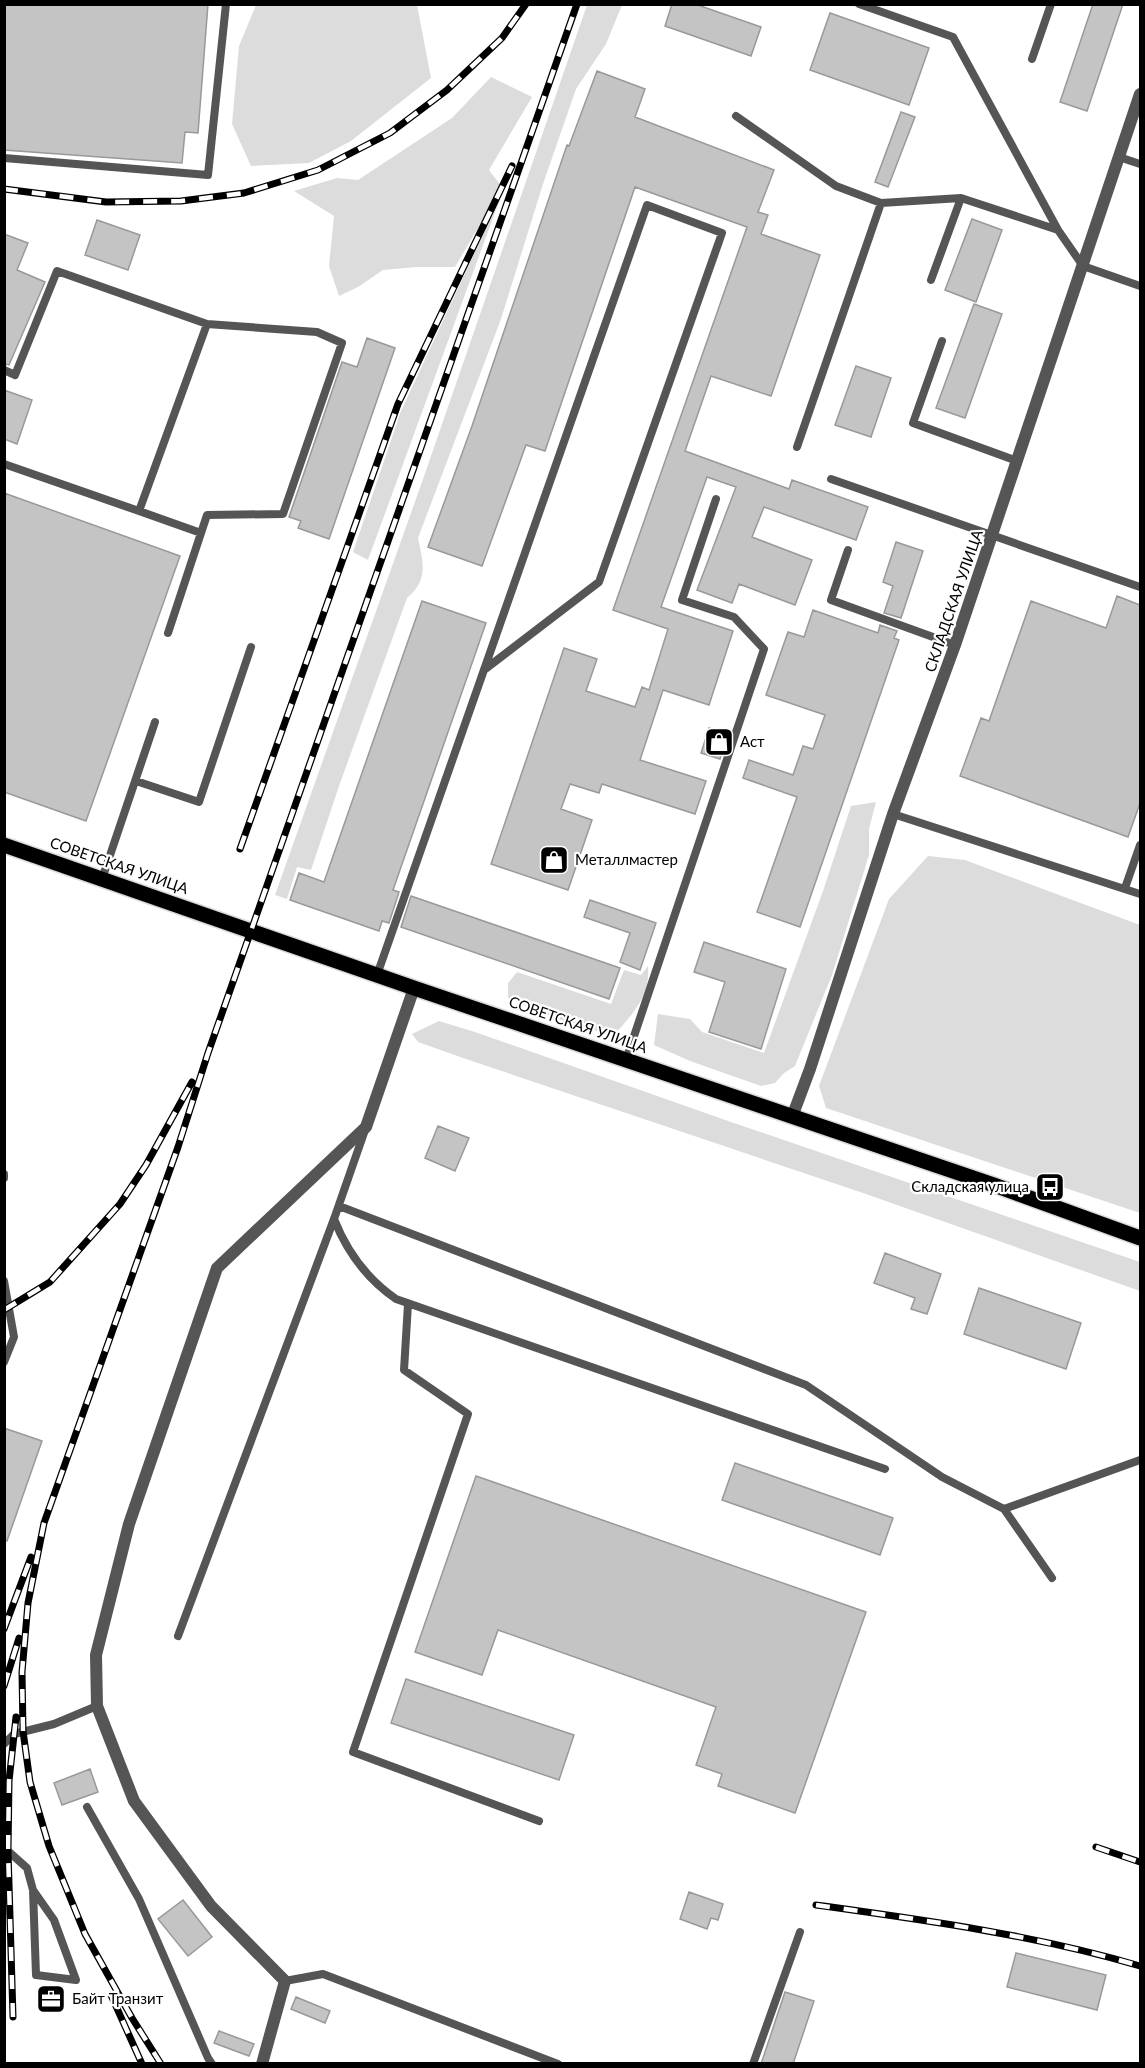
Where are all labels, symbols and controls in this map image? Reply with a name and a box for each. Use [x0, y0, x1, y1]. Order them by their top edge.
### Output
street label: СКЛАДСКАЯ УЛИЦА [920, 526, 986, 674]
shop icon: Аст [703, 726, 735, 758]
place label: Аст [740, 732, 765, 750]
street label: СОВЕТСКАЯ УЛИЦА [48, 833, 192, 897]
shop icon: Металлмастер [538, 844, 570, 876]
place label: Металлмастер [575, 850, 678, 868]
street label: СОВЕТСКАЯ УЛИЦА [507, 992, 651, 1056]
bus stop icon: Складская улица [1034, 1171, 1066, 1203]
place label: Складская улица [911, 1177, 1029, 1195]
office icon: Байт Транзит [35, 1983, 67, 2015]
place label: Байт Транзит [72, 1989, 164, 2007]

